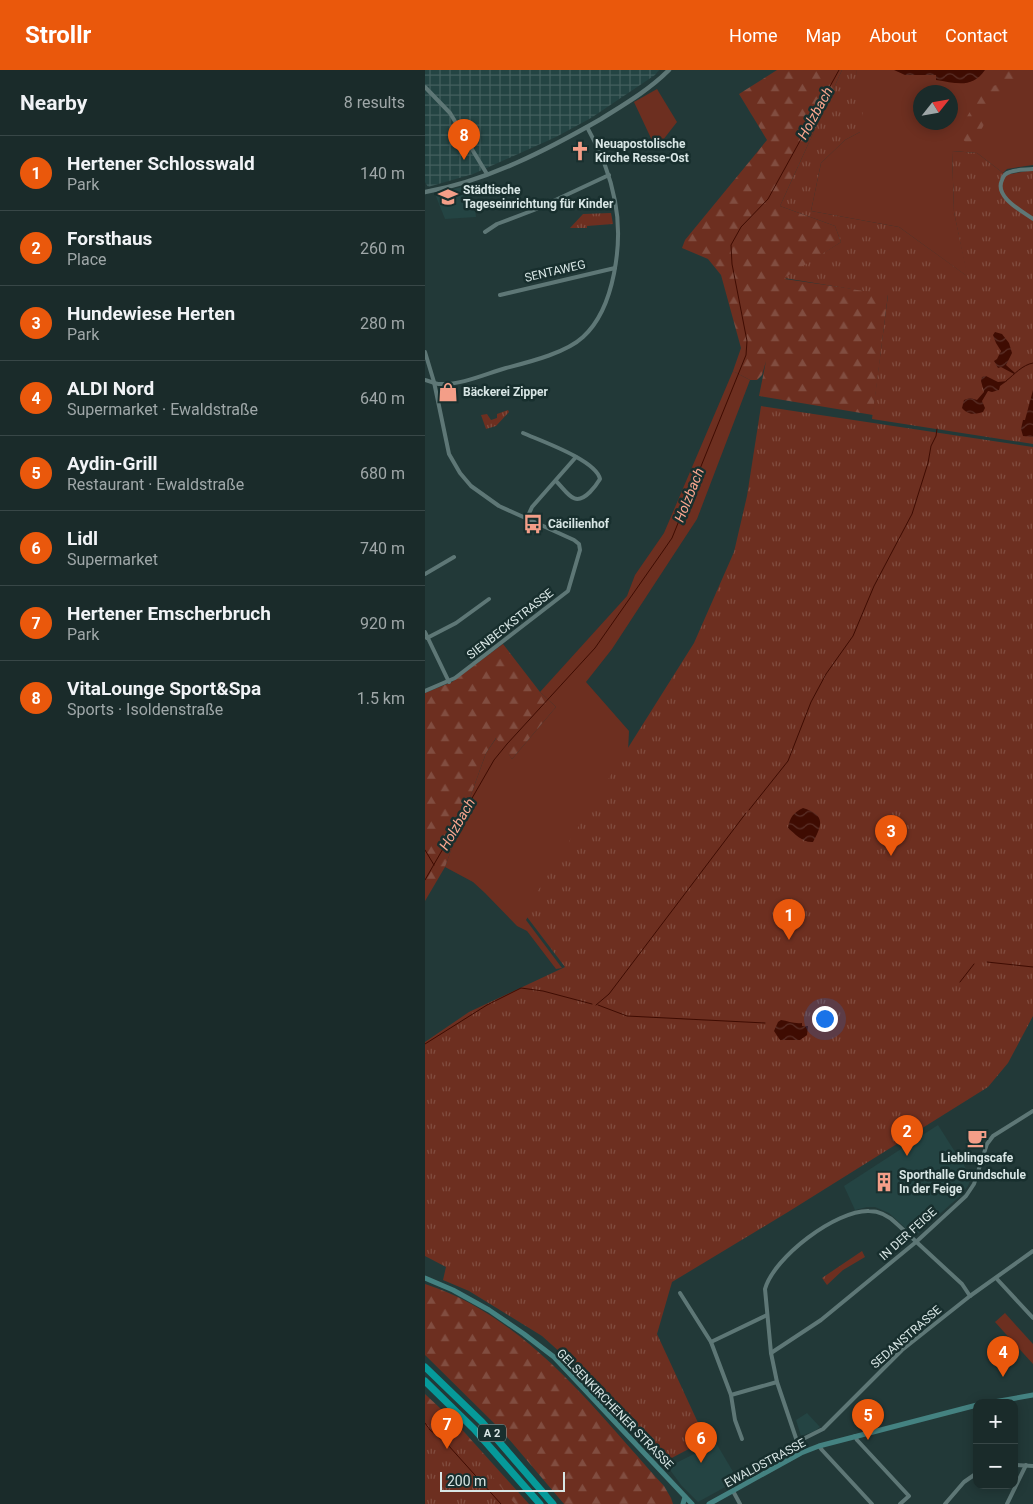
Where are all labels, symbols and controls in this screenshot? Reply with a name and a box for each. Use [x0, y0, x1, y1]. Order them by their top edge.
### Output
text: Strollr [25, 21, 91, 49]
text: Home [729, 25, 778, 46]
text: Map [806, 25, 841, 46]
text: About [869, 25, 917, 46]
text: Contact [945, 25, 1008, 46]
water label: Holzbach [794, 84, 836, 142]
north arrow [913, 85, 958, 130]
text: Nearby [20, 91, 87, 115]
text: 8 results [344, 93, 405, 112]
pin: 8 [448, 119, 480, 160]
place label: Neuapostolische Kirche Resse-Ost [595, 137, 689, 165]
church icon: Neuapostolische Kirche Resse-Ost [569, 140, 591, 162]
text: Hertener Schlosswald [67, 152, 255, 175]
text: 1 [31, 164, 41, 183]
text: 140 m [360, 164, 405, 183]
text: Park [67, 175, 99, 194]
place label: Städtische Tageseinrichtung für Kinder [463, 183, 614, 211]
school or university icon: Städtische Tageseinrichtung für Kinder [437, 186, 459, 208]
text: Forsthaus [67, 227, 152, 250]
text: 2 [31, 239, 41, 258]
text: 260 m [360, 239, 405, 258]
text: Place [67, 250, 107, 269]
street label: SENTAWEG [523, 257, 587, 285]
text: Hundewiese Herten [67, 302, 235, 325]
text: 3 [31, 314, 41, 333]
text: 280 m [360, 314, 405, 333]
text: Park [67, 325, 99, 344]
text: ALDI Nord [67, 377, 154, 400]
shop icon: Bäckerei Zipper [437, 381, 459, 403]
place label: Bäckerei Zipper [463, 385, 548, 399]
text: 4 [31, 389, 41, 408]
text: 640 m [360, 389, 405, 408]
text: Supermarket · Ewaldstraße [67, 400, 258, 419]
text: Aydin-Grill [67, 452, 158, 475]
text: 5 [31, 464, 41, 483]
text: 680 m [360, 464, 405, 483]
water label: Holzbach [671, 466, 707, 524]
text: Restaurant · Ewaldstraße [67, 475, 244, 494]
bus stop icon: Cäcilienhof [522, 513, 544, 535]
place label: Cäcilienhof [548, 517, 610, 531]
text: Lidl [67, 527, 98, 550]
text: 6 [31, 539, 41, 558]
text: 740 m [360, 539, 405, 558]
text: Supermarket [67, 550, 158, 569]
street label: SIENBECKSTRASSE [464, 586, 556, 662]
text: Hertener Emscherbruch [67, 602, 271, 625]
text: 7 [31, 614, 41, 633]
text: 920 m [360, 614, 405, 633]
text: Park [67, 625, 99, 644]
text: VitaLounge Sport&Spa [67, 677, 261, 700]
text: 8 [31, 689, 41, 708]
text: 1.5 km [357, 689, 405, 708]
text: Sports · Isoldenstraße [67, 700, 223, 719]
water label: Holzbach [436, 795, 478, 853]
pin: 3 [875, 815, 907, 856]
pin: 1 [773, 899, 805, 940]
your location [812, 1006, 838, 1032]
pin: 2 [891, 1115, 923, 1156]
cafe icon: Lieblingscafe [966, 1127, 988, 1149]
place label: Lieblingscafe [941, 1151, 1014, 1165]
place label: Sporthalle Grundschule In der Feige [899, 1168, 1026, 1196]
building icon: Sporthalle Grundschule In der Feige [873, 1171, 895, 1193]
street label: IN DER FEIGE [877, 1205, 939, 1263]
street label: SEDANSTRASSE [868, 1303, 944, 1371]
pin: 4 [987, 1336, 1019, 1377]
street label: GELSENKIRCHENER STRASSE [554, 1346, 676, 1472]
pin: 5 [852, 1399, 884, 1440]
map controls [973, 1399, 1018, 1489]
button: + [973, 1399, 1018, 1444]
pin: 7 [431, 1408, 463, 1449]
pin: 6 [685, 1422, 717, 1463]
road number: A 2 [478, 1425, 506, 1442]
street label: EWALDSTRASSE [722, 1436, 808, 1490]
button: − [973, 1444, 1018, 1489]
scale bar [440, 1469, 565, 1492]
text: 200 m [447, 1473, 486, 1489]

